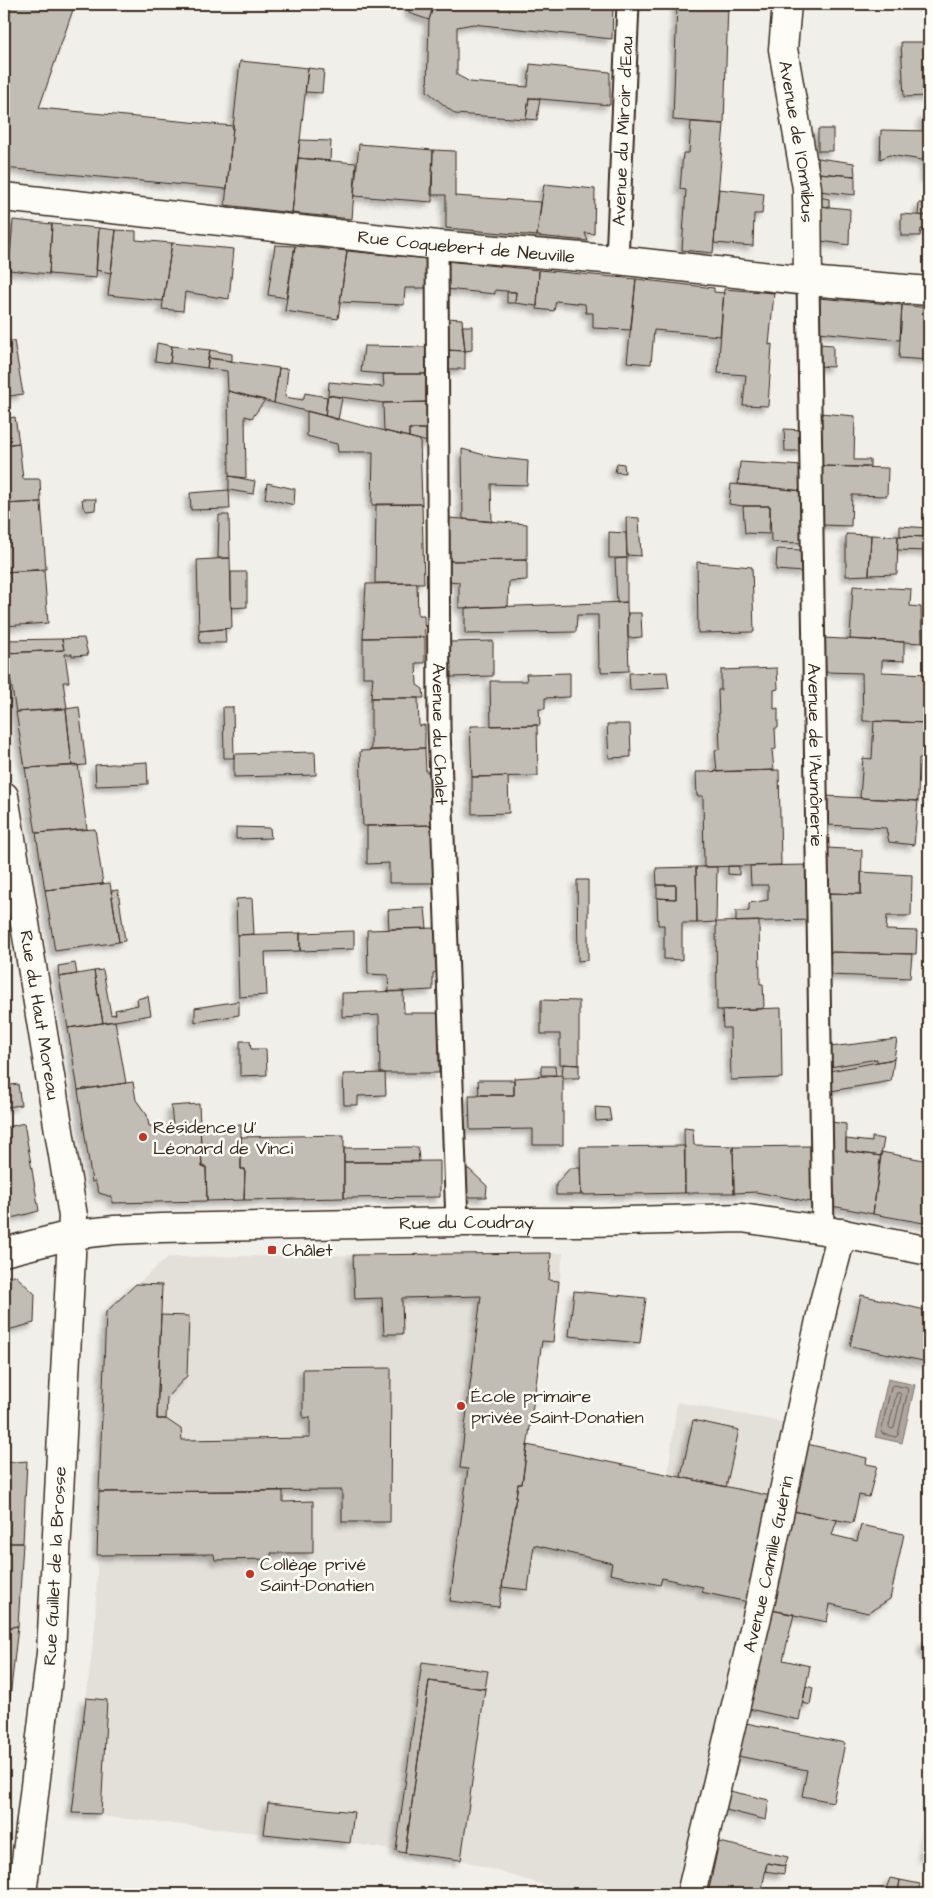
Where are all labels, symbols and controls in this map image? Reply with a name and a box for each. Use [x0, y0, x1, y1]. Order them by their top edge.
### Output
street label: Avenue du Miroir d'Eau [606, 36, 639, 227]
street label: Avenue de l'Omnibus [773, 59, 820, 223]
street label: Rue Coquebert de Neuville [356, 224, 576, 269]
street label: Avenue du Chalet [426, 663, 454, 806]
street label: Avenue de l'Aumônerie [802, 663, 829, 847]
street label: Rue du Haut Moreau [14, 929, 66, 1102]
place label: Résidence U' Léonard de Vinci [153, 1115, 293, 1161]
marker: Résidence U' Léonard de Vinci [137, 1131, 149, 1143]
street label: Rue du Coudray [399, 1210, 534, 1236]
place label: Châlet [282, 1238, 333, 1263]
marker: Châlet [266, 1244, 278, 1256]
place label: École primaire privée Saint-Donatien [471, 1384, 644, 1430]
marker: École primaire privée Saint-Donatien [455, 1400, 467, 1412]
street label: Rue Guillet de la Brosse [37, 1466, 73, 1666]
street label: Avenue Camille Guérin [737, 1473, 799, 1655]
place label: Collège privé Saint-Donatien [260, 1552, 374, 1598]
marker: Collège privé Saint-Donatien [244, 1568, 256, 1580]

